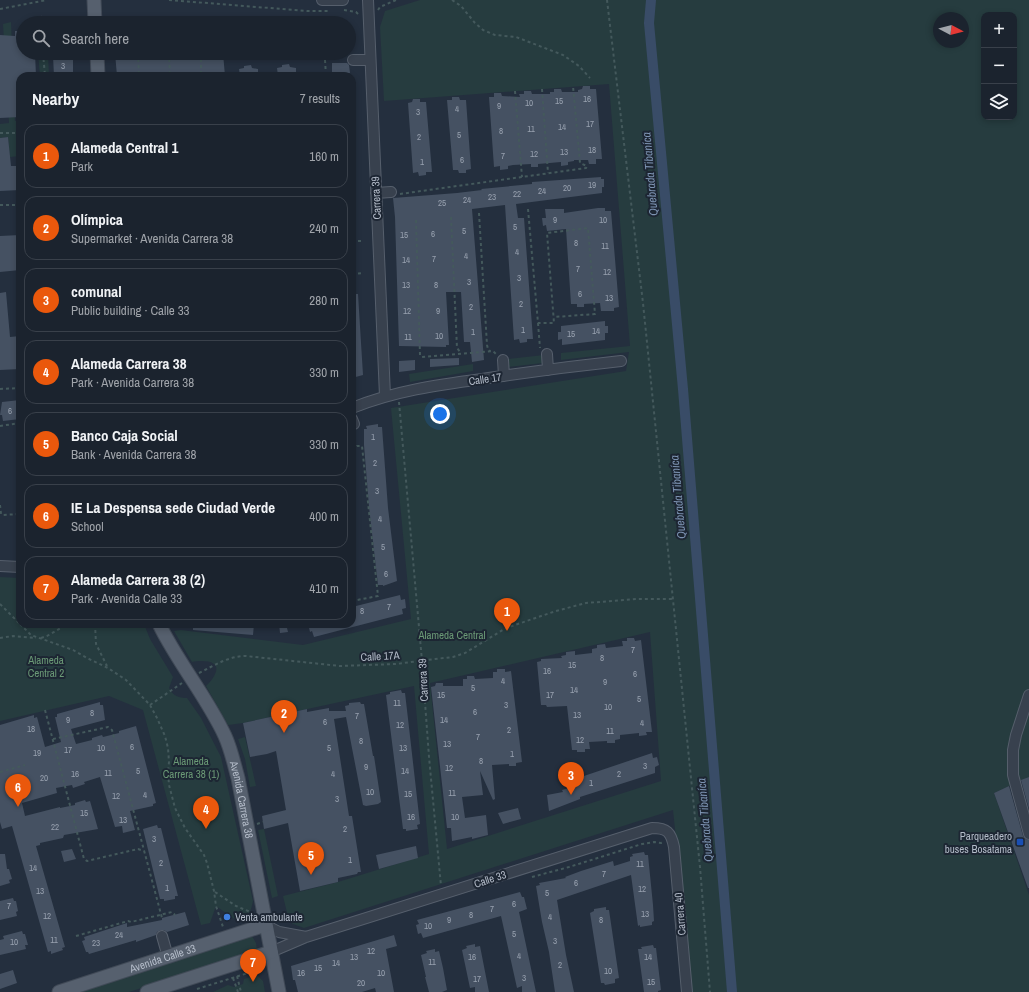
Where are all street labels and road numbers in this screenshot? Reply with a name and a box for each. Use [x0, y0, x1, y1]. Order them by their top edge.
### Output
street label: Carrera 39 [368, 176, 384, 220]
street label: Calle 17 [468, 370, 502, 388]
street label: Calle 17A [360, 648, 401, 664]
street label: Carrera 39 [415, 658, 431, 702]
street label: Avenida Carrera 38 [226, 758, 256, 840]
street label: Calle 33 [472, 867, 508, 891]
street label: Carrera 40 [671, 892, 689, 936]
street label: Avenida Calle 33 [127, 941, 198, 976]

